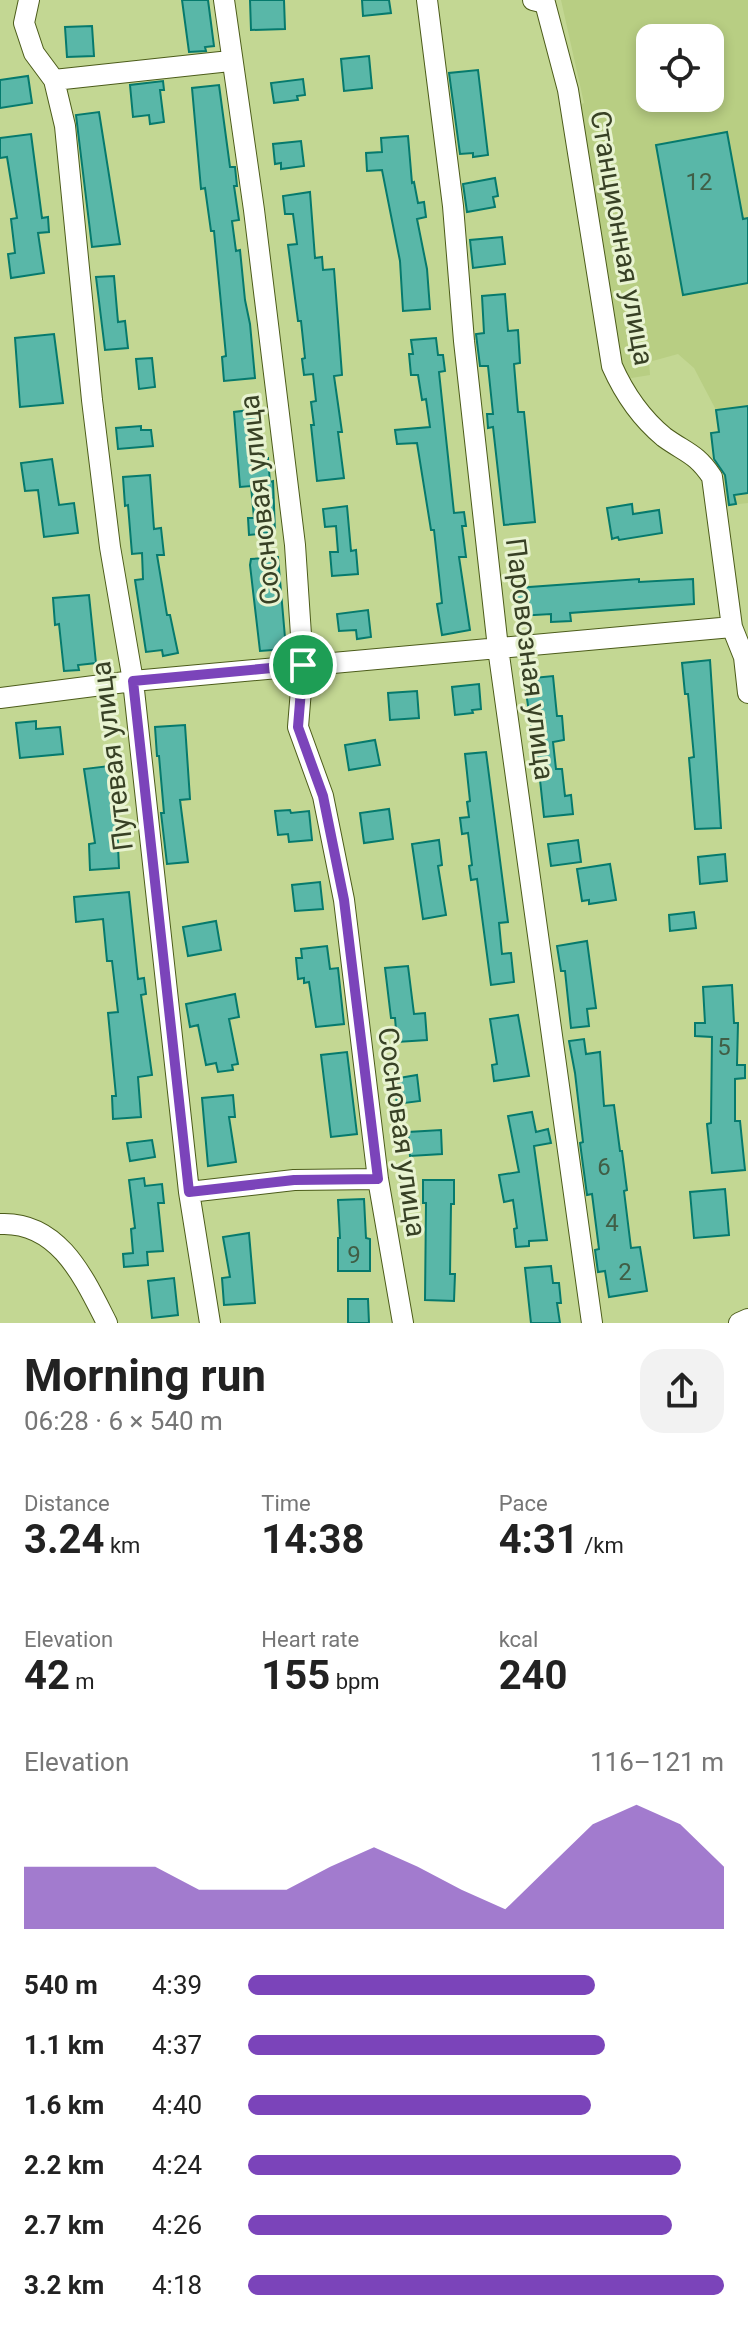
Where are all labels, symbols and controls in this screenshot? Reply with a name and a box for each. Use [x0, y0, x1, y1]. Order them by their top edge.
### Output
map controls [636, 24, 724, 112]
button: locate [636, 24, 724, 112]
street label: Станционная улица [583, 108, 661, 368]
house number: 12 [686, 168, 712, 196]
street label: Сосновая улица [233, 393, 287, 607]
street label: Паровозная улица [499, 536, 561, 782]
pin [269, 631, 337, 699]
icon: arrive [281, 643, 325, 687]
street label: Путевая улица [84, 659, 140, 853]
street label: Сосновая улица [371, 1025, 433, 1239]
house number: 5 [717, 1033, 731, 1061]
house number: 6 [597, 1153, 611, 1181]
house number: 4 [605, 1209, 619, 1237]
house number: 9 [347, 1241, 361, 1269]
house number: 2 [618, 1258, 632, 1286]
button: share [640, 1349, 724, 1433]
text: Morning run [24, 1350, 266, 1402]
text: 06:28 · 6 × 540 m [24, 1406, 223, 1436]
text: Distance [24, 1491, 110, 1516]
text: Time [261, 1491, 311, 1516]
text: Pace [499, 1491, 548, 1516]
text: 3.24 [24, 1516, 104, 1563]
text: 14:38 [261, 1516, 364, 1563]
text: 4:31 [499, 1516, 579, 1563]
text: km [104, 1533, 140, 1558]
text: /km [579, 1533, 624, 1558]
text: Elevation [24, 1627, 113, 1652]
text: Heart rate [261, 1627, 359, 1652]
text: kcal [499, 1627, 538, 1652]
text: 42 [24, 1652, 70, 1699]
text: 155 [261, 1652, 330, 1699]
text: 240 [499, 1652, 568, 1699]
text: m [70, 1669, 95, 1694]
text: bpm [330, 1669, 380, 1694]
text: Elevation [24, 1747, 129, 1777]
text: 116–121 m [590, 1747, 724, 1777]
text: 540 m [24, 1970, 98, 2000]
text: 4:39 [152, 1970, 202, 2000]
text: 1.1 km [24, 2030, 104, 2060]
text: 4:37 [152, 2030, 202, 2060]
text: 1.6 km [24, 2090, 104, 2120]
text: 4:40 [152, 2090, 202, 2120]
text: 2.2 km [24, 2150, 104, 2180]
text: 4:24 [152, 2150, 202, 2180]
text: 2.7 km [24, 2210, 104, 2240]
text: 4:26 [152, 2210, 202, 2240]
text: 3.2 km [24, 2270, 104, 2300]
text: 4:18 [152, 2270, 202, 2300]

